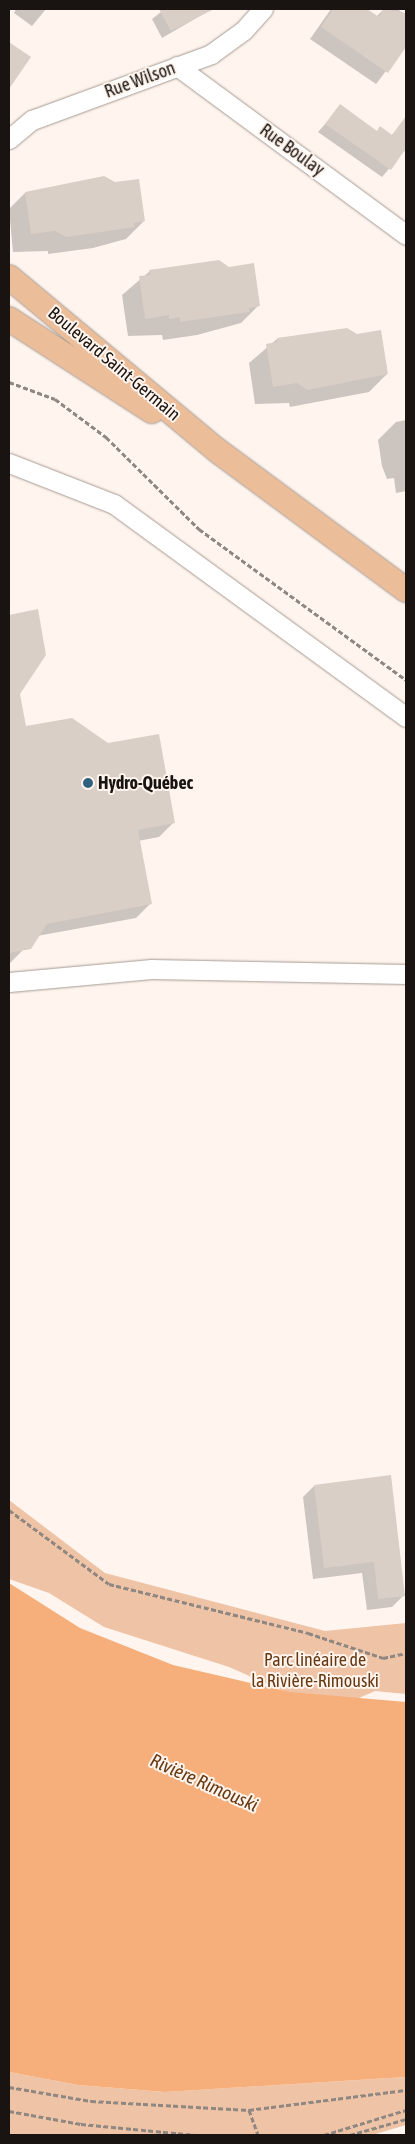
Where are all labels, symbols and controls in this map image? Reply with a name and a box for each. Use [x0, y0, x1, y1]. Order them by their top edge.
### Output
street label: Rue Wilson [102, 57, 178, 103]
street label: Rue Boulay [255, 119, 329, 181]
street label: Boulevard Saint-Germain [44, 302, 184, 426]
place label: Hydro-Québec [98, 772, 193, 794]
marker: Hydro-Québec [82, 777, 94, 789]
park label: Parc linéaire de la Rivière-Rimouski [251, 1650, 379, 1692]
water label: Rivière Rimouski [147, 1749, 261, 1817]

